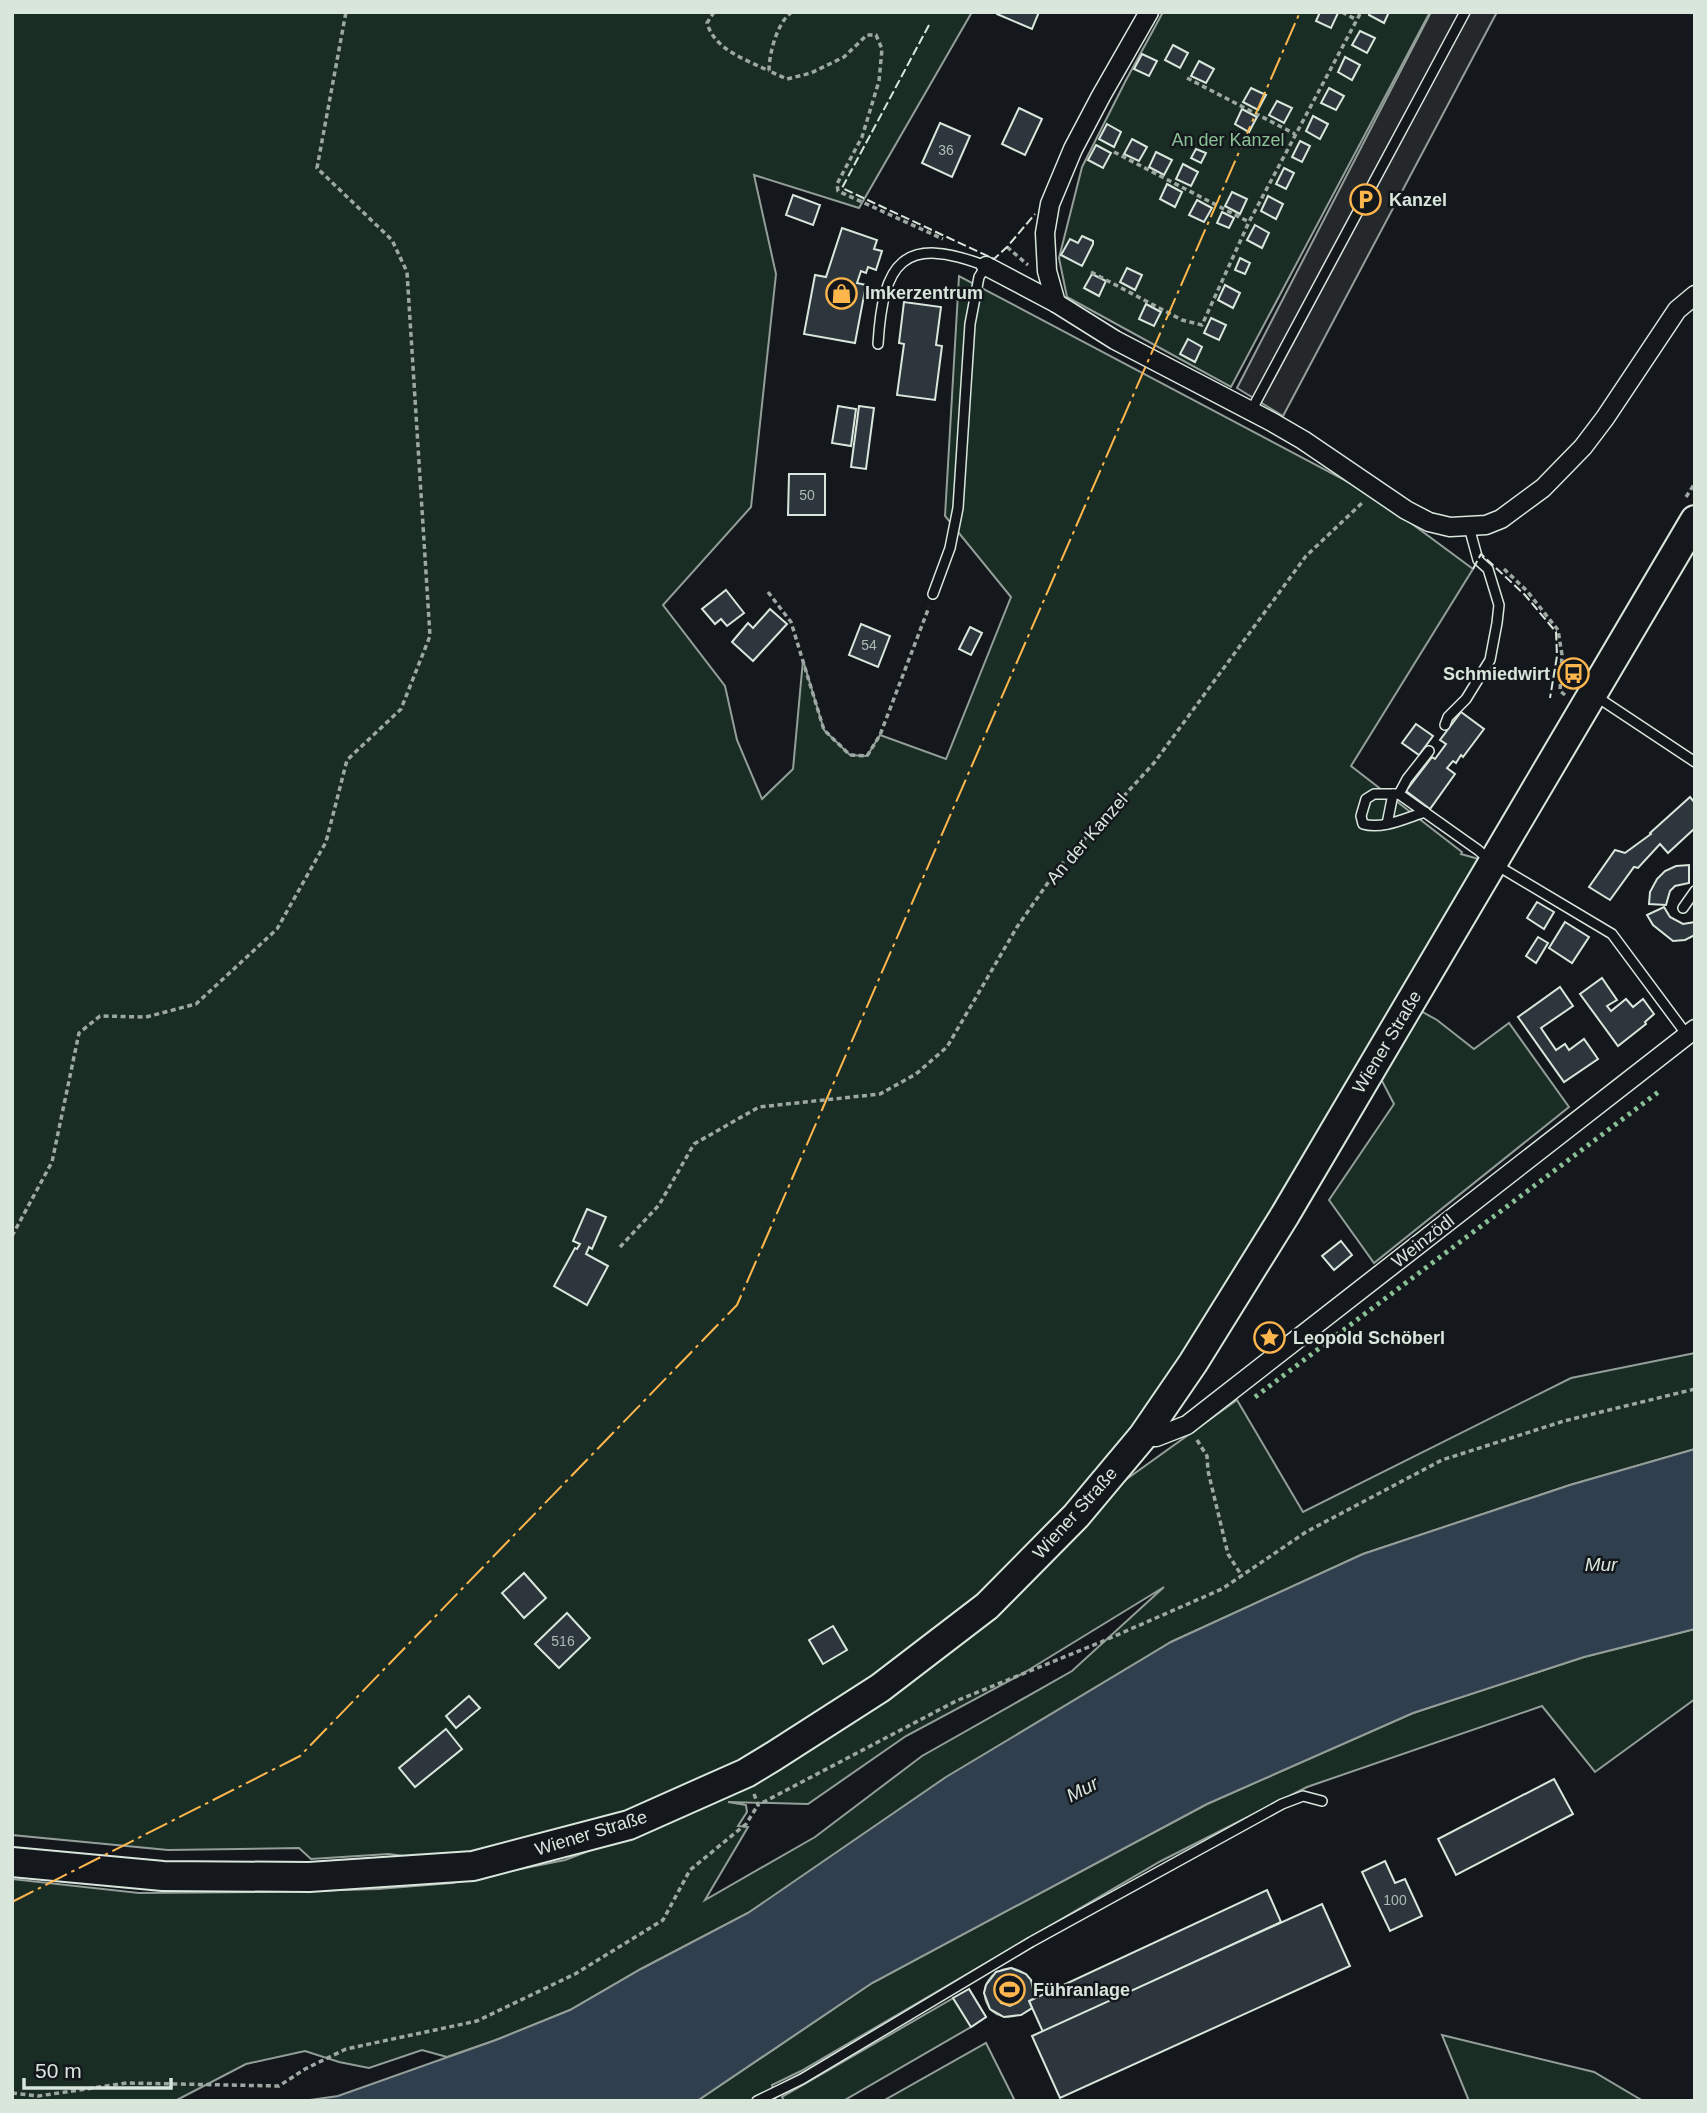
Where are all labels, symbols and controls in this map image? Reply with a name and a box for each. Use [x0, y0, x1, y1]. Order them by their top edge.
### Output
park label: An der Kanzel [1171, 130, 1285, 150]
house number: 36 [938, 142, 954, 158]
parking icon: Kanzel [1349, 183, 1383, 217]
place label: Kanzel [1389, 190, 1447, 210]
shop icon: Imkerzentrum [825, 276, 859, 310]
place label: Imkerzentrum [865, 283, 983, 303]
house number: 50 [799, 487, 815, 503]
house number: 54 [861, 637, 877, 653]
bus stop icon: Schmiedwirt [1556, 657, 1590, 691]
place label: Schmiedwirt [1443, 664, 1550, 684]
street label: An der Kanzel [1042, 790, 1132, 888]
street label: Wiener Straße [1349, 987, 1425, 1097]
street label: Weinzödl [1388, 1210, 1458, 1272]
place icon: Leopold Schöberl [1253, 1321, 1287, 1355]
place label: Leopold Schöberl [1293, 1328, 1445, 1348]
street label: Wiener Straße [1029, 1463, 1121, 1563]
water label: Mur [1585, 1554, 1618, 1575]
house number: 516 [551, 1633, 575, 1649]
water label: Mur [1063, 1772, 1102, 1806]
street label: Wiener Straße [533, 1806, 649, 1860]
house number: 100 [1383, 1892, 1407, 1908]
sports icon: Führanlage [993, 1973, 1027, 2007]
place label: Führanlage [1033, 1980, 1130, 2000]
scale bar [24, 2046, 172, 2090]
text: 50 m [35, 2059, 82, 2082]

